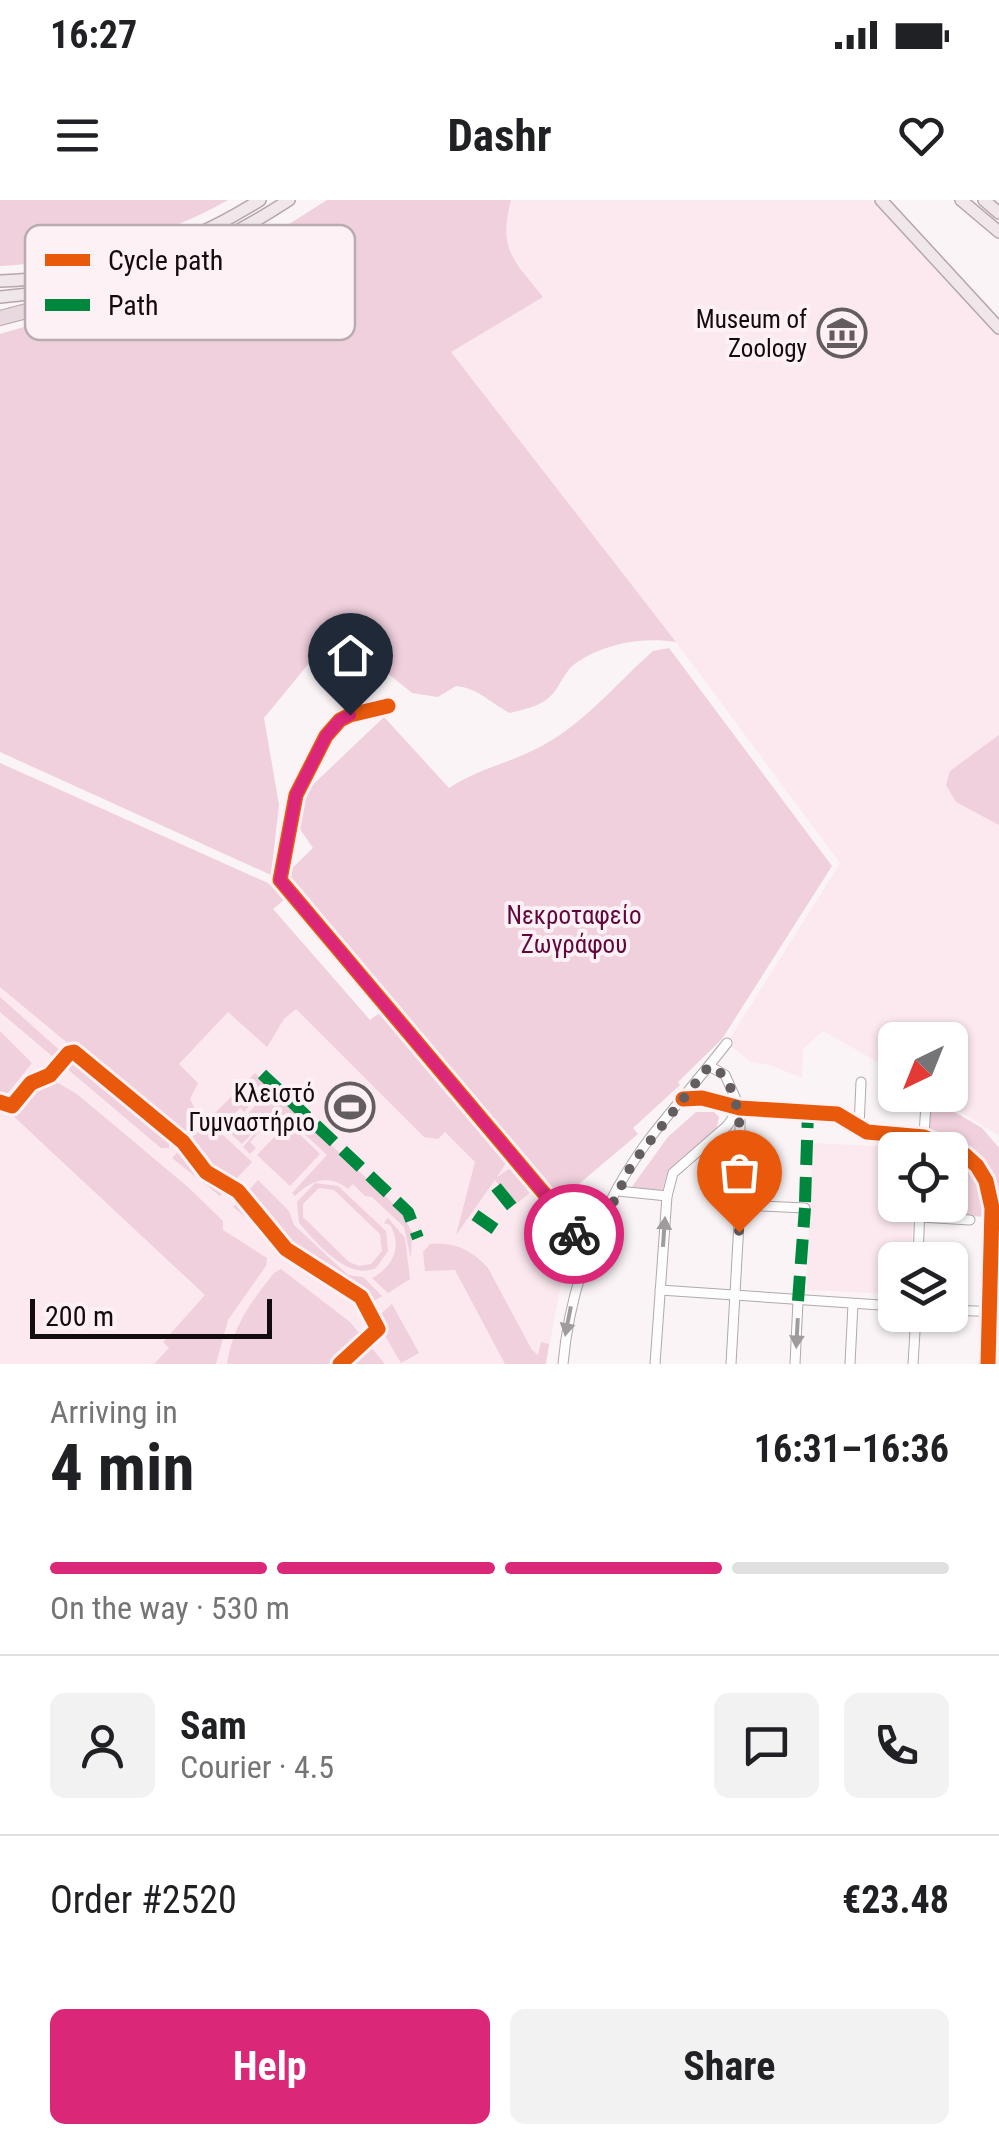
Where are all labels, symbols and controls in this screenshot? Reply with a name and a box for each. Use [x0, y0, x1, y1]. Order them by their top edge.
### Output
text: 16:27 [50, 13, 137, 57]
icon: menu [50, 108, 105, 163]
icon: heart [894, 108, 949, 163]
text: Dashr [447, 109, 552, 162]
legend [25, 225, 355, 340]
text: Cycle path [108, 244, 223, 277]
text: Path [108, 289, 159, 322]
place label: Museum of Zoology [696, 305, 807, 363]
museum icon: Museum of Zoology [816, 307, 868, 359]
pin [308, 613, 393, 716]
icon: home [323, 628, 378, 683]
park label: Νεκροταφείο Ζωγράφου [506, 901, 642, 959]
north arrow [878, 1022, 968, 1112]
map controls [878, 1022, 968, 1332]
place label: Κλειστό Γυμναστήριο [188, 1079, 315, 1137]
sports icon: Κλειστό Γυμναστήριο [324, 1081, 376, 1133]
pin [697, 1130, 782, 1233]
button: locate [878, 1132, 968, 1222]
icon: bag [712, 1145, 767, 1200]
courier [524, 1184, 624, 1284]
icon: bike [547, 1207, 602, 1262]
one-way arrow [656, 1215, 672, 1247]
button: layers [878, 1242, 968, 1332]
scale bar [30, 1294, 272, 1338]
text: 200 m [45, 1300, 114, 1333]
one-way arrow [560, 1306, 576, 1337]
one-way arrow [788, 1317, 804, 1349]
text: Arriving in [50, 1393, 178, 1431]
text: 16:31–16:36 [754, 1427, 949, 1471]
text: 4 min [50, 1430, 194, 1506]
text: On the way · 530 m [50, 1589, 290, 1627]
button: person [50, 1693, 155, 1798]
button: chat [714, 1693, 819, 1798]
button: phone [844, 1693, 949, 1798]
text: Sam [180, 1704, 247, 1748]
text: Courier · 4.5 [180, 1748, 334, 1786]
text: Order #2520 [50, 1878, 237, 1922]
text: €23.48 [842, 1878, 949, 1922]
button: Help [50, 2009, 490, 2124]
button: Share [510, 2009, 949, 2124]

